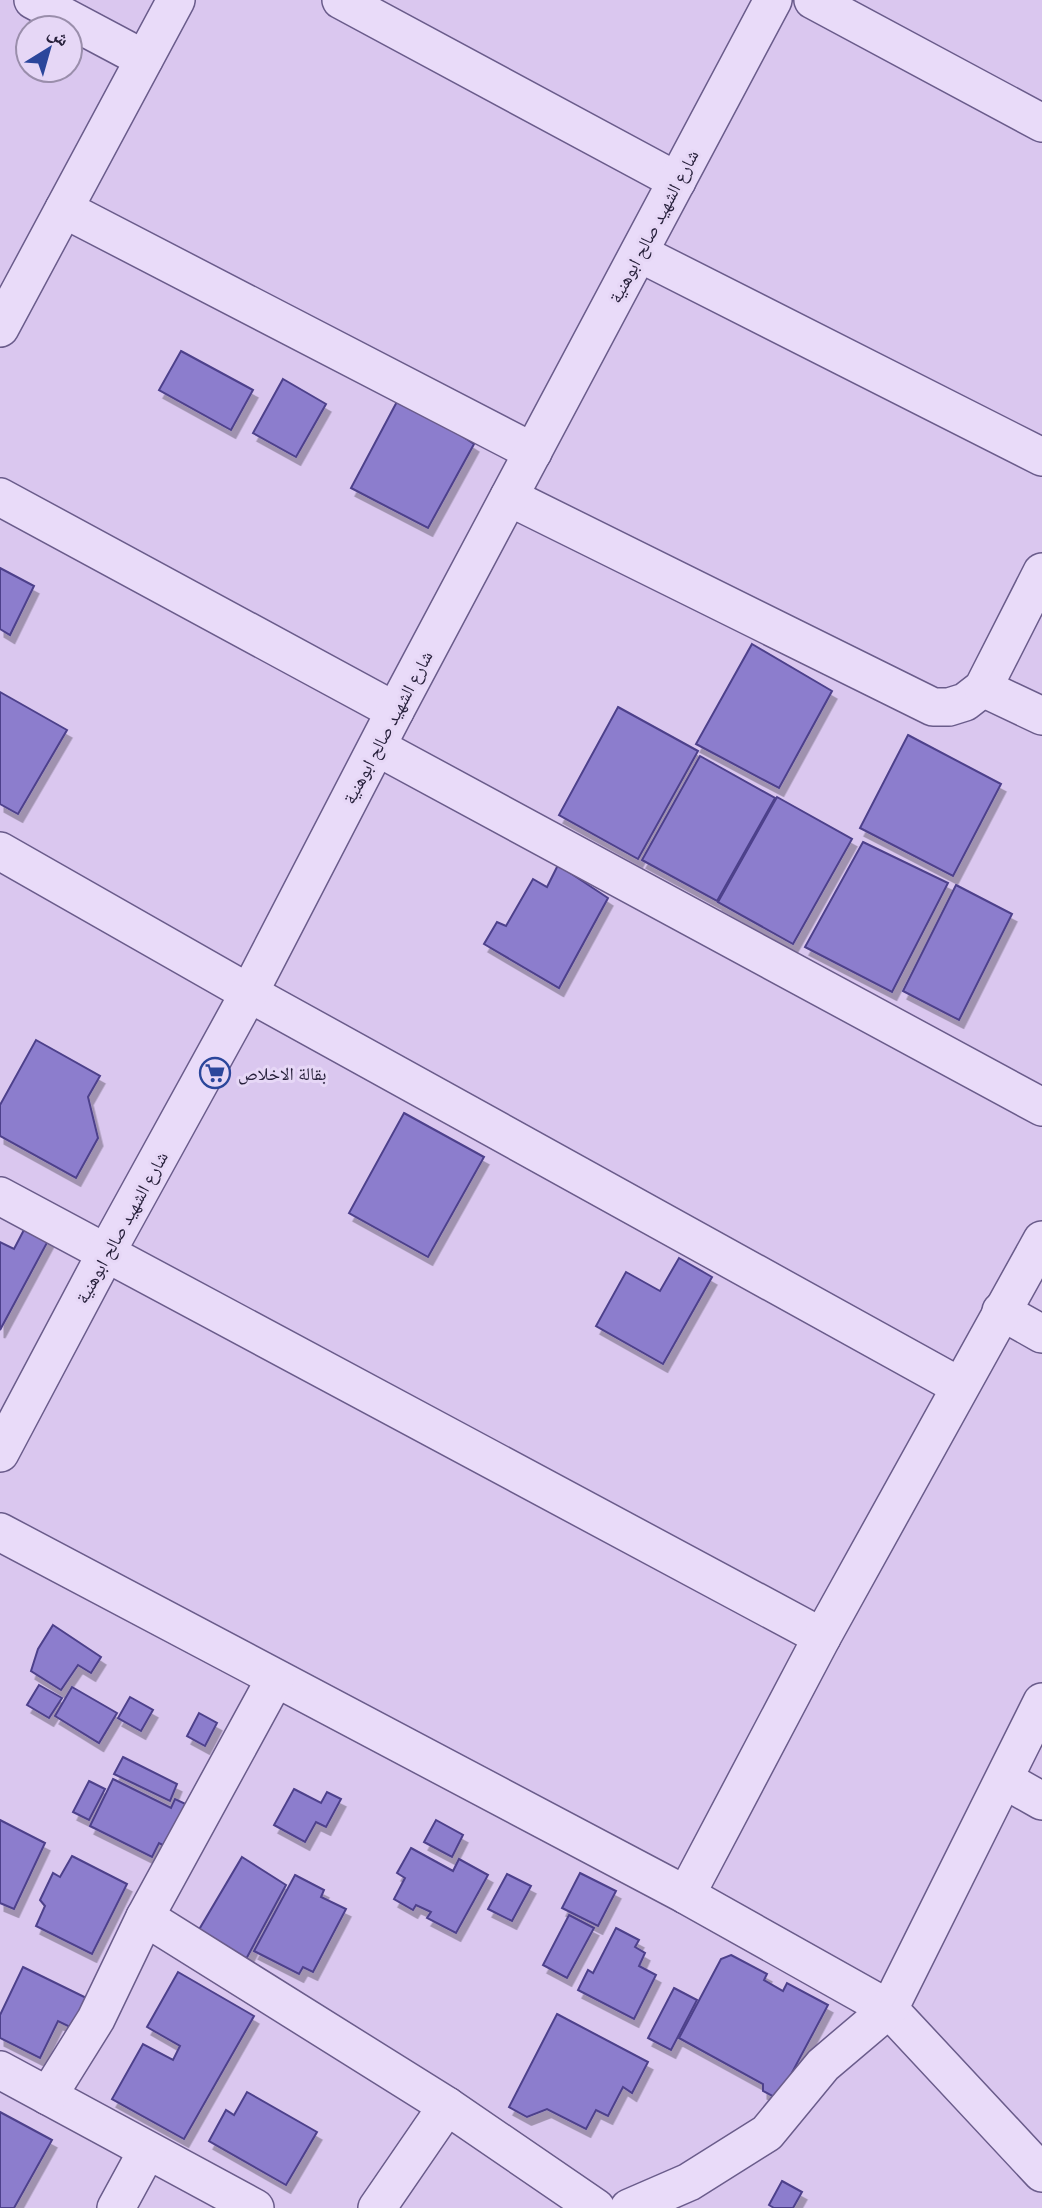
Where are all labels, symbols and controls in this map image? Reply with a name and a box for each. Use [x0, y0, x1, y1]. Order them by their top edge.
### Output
north arrow [14, 14, 84, 84]
text: ش [44, 19, 75, 51]
street label: شارع الشهيد صالح ابوهنية [602, 145, 704, 307]
street label: شارع الشهيد صالح ابوهنية [336, 646, 438, 808]
supermarket icon: بقالة الاخلاص [198, 1056, 232, 1090]
place label: بقالة الاخلاص [238, 1061, 327, 1085]
street label: شارع الشهيد صالح ابوهنية [69, 1147, 174, 1308]

